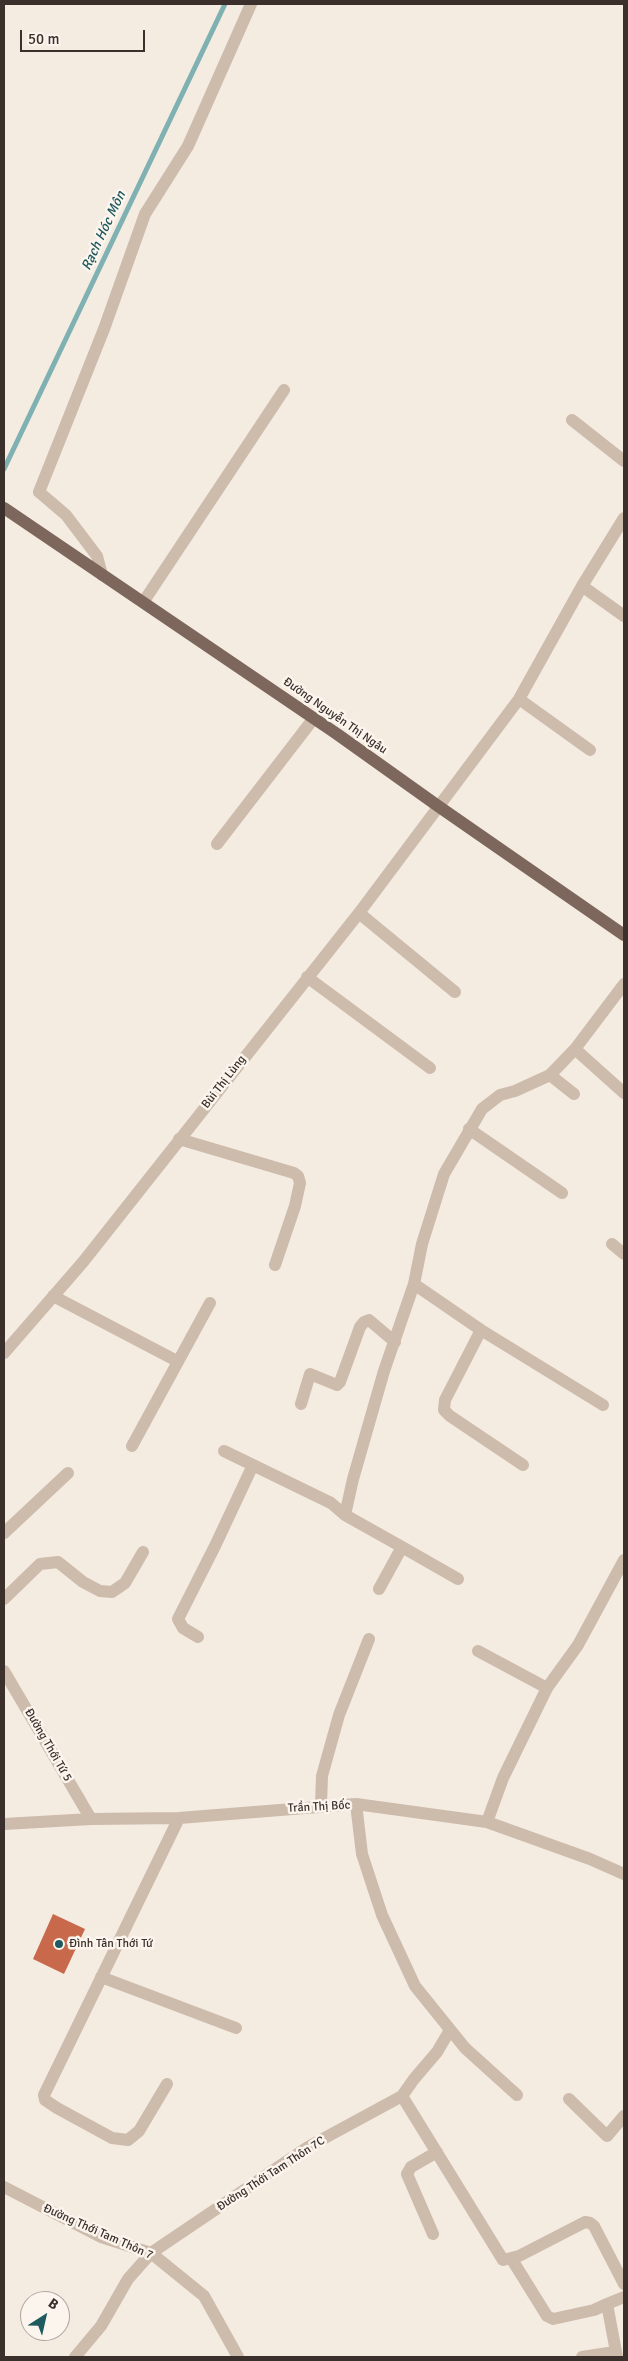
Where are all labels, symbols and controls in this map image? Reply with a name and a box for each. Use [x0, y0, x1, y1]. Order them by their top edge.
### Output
scale bar [22, 20, 148, 52]
text: 50 m [28, 30, 59, 48]
water label: Rạch Hóc Môn [78, 189, 130, 273]
street label: Đường Nguyễn Thị Ngâu [280, 675, 390, 757]
street label: Bùi Thị Lùng [199, 1053, 249, 1111]
street label: Đường Thới Tứ 5 [21, 1706, 75, 1784]
street label: Trần Thị Bốc [287, 1798, 351, 1816]
place label: Đình Tân Thới Tứ [69, 1937, 153, 1951]
marker: Đình Tân Thới Tứ [53, 1938, 65, 1950]
street label: Đường Thới Tam Thôn 7C [214, 2134, 328, 2214]
street label: Đường Thới Tam Thôn 7 [41, 2201, 155, 2263]
north arrow [20, 2291, 70, 2341]
text: B [45, 2295, 62, 2314]

